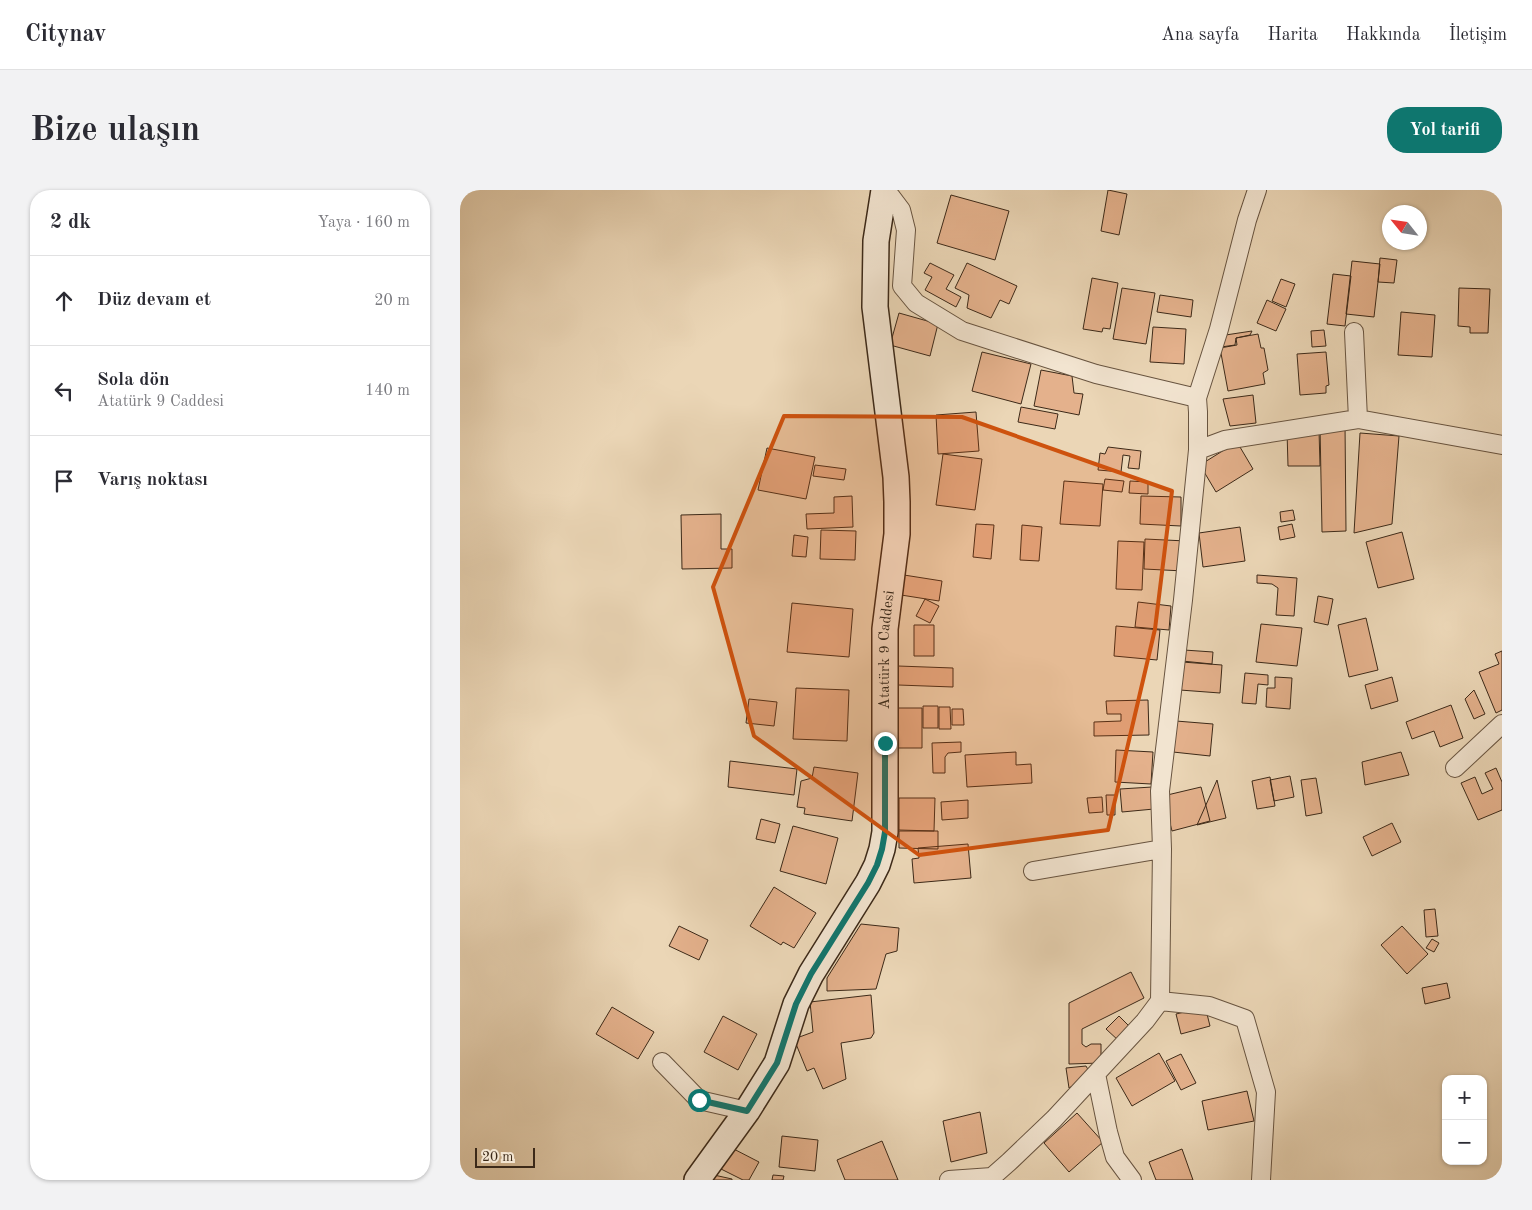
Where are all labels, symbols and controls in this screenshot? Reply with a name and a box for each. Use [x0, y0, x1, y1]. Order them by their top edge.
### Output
text: Citynav [25, 23, 106, 47]
text: Ana sayfa [1161, 26, 1239, 44]
text: Harita [1267, 26, 1318, 44]
text: Hakkında [1346, 26, 1421, 44]
text: İletişim [1449, 26, 1507, 44]
button: Yol tarifi [1387, 107, 1502, 153]
text: Bize ulaşın [30, 113, 200, 148]
north arrow [1382, 205, 1427, 250]
text: 2 dk [50, 212, 91, 233]
text: Yaya · 160 m [317, 215, 410, 231]
icon: ahead [50, 287, 78, 315]
text: Düz devam et [97, 291, 211, 310]
text: 20 m [374, 293, 410, 309]
text: Sola dön [97, 371, 170, 390]
icon: left [50, 377, 78, 405]
text: 140 m [365, 383, 410, 399]
text: Atatürk 9 Caddesi [97, 394, 224, 410]
icon: arrive [50, 467, 78, 495]
text: Varış noktası [97, 471, 208, 490]
street label: Atatürk 9 Caddesi [877, 590, 897, 709]
route end [874, 732, 897, 755]
map controls [1442, 1075, 1487, 1165]
button: + [1442, 1075, 1487, 1120]
route start [688, 1089, 711, 1112]
button: − [1442, 1120, 1487, 1165]
scale bar [475, 1145, 535, 1168]
text: 20 m [482, 1150, 513, 1164]

